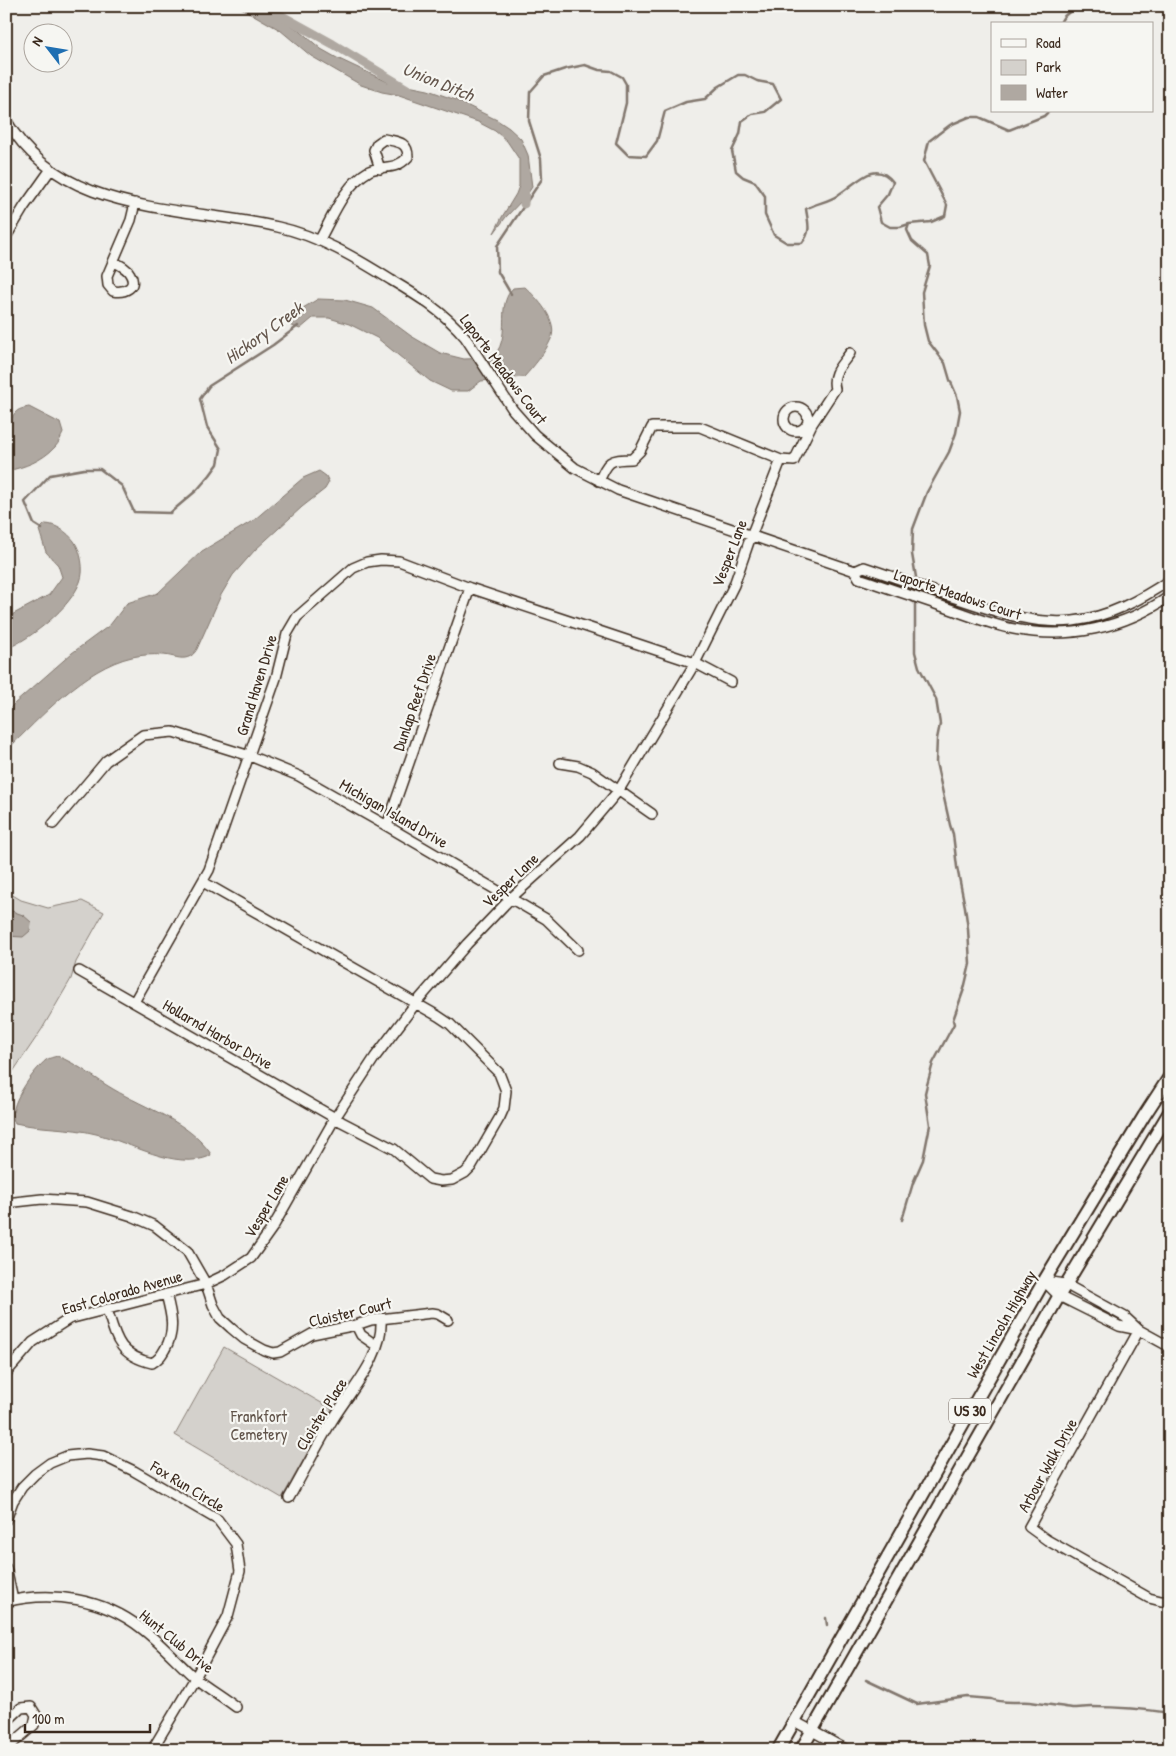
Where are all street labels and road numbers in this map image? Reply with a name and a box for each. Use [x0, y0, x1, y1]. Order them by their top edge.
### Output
street label: Laporte Meadows Court [455, 309, 553, 429]
street label: Vesper Lane [706, 516, 752, 590]
street label: Laporte Meadows Court [892, 563, 1025, 625]
street label: Grand Haven Drive [230, 631, 282, 738]
street label: Dunlap Reef Drive [387, 650, 441, 754]
street label: Michigan Island Drive [336, 773, 453, 853]
street label: Vesper Lane [477, 847, 543, 912]
street label: Hollarnd Harbor Drive [159, 994, 277, 1075]
street label: Vesper Lane [238, 1170, 294, 1242]
street label: East Colorado Avenue [59, 1264, 185, 1320]
street label: West Lincoln Highway [961, 1266, 1041, 1382]
street label: Cloister Court [306, 1292, 394, 1332]
street label: Cloister Place [290, 1373, 352, 1454]
road number: US 30 [949, 1398, 991, 1424]
street label: Arbour Walk Drive [1012, 1414, 1082, 1516]
street label: Fox Run Circle [146, 1455, 230, 1517]
street label: Hunt Club Drive [135, 1604, 219, 1678]

